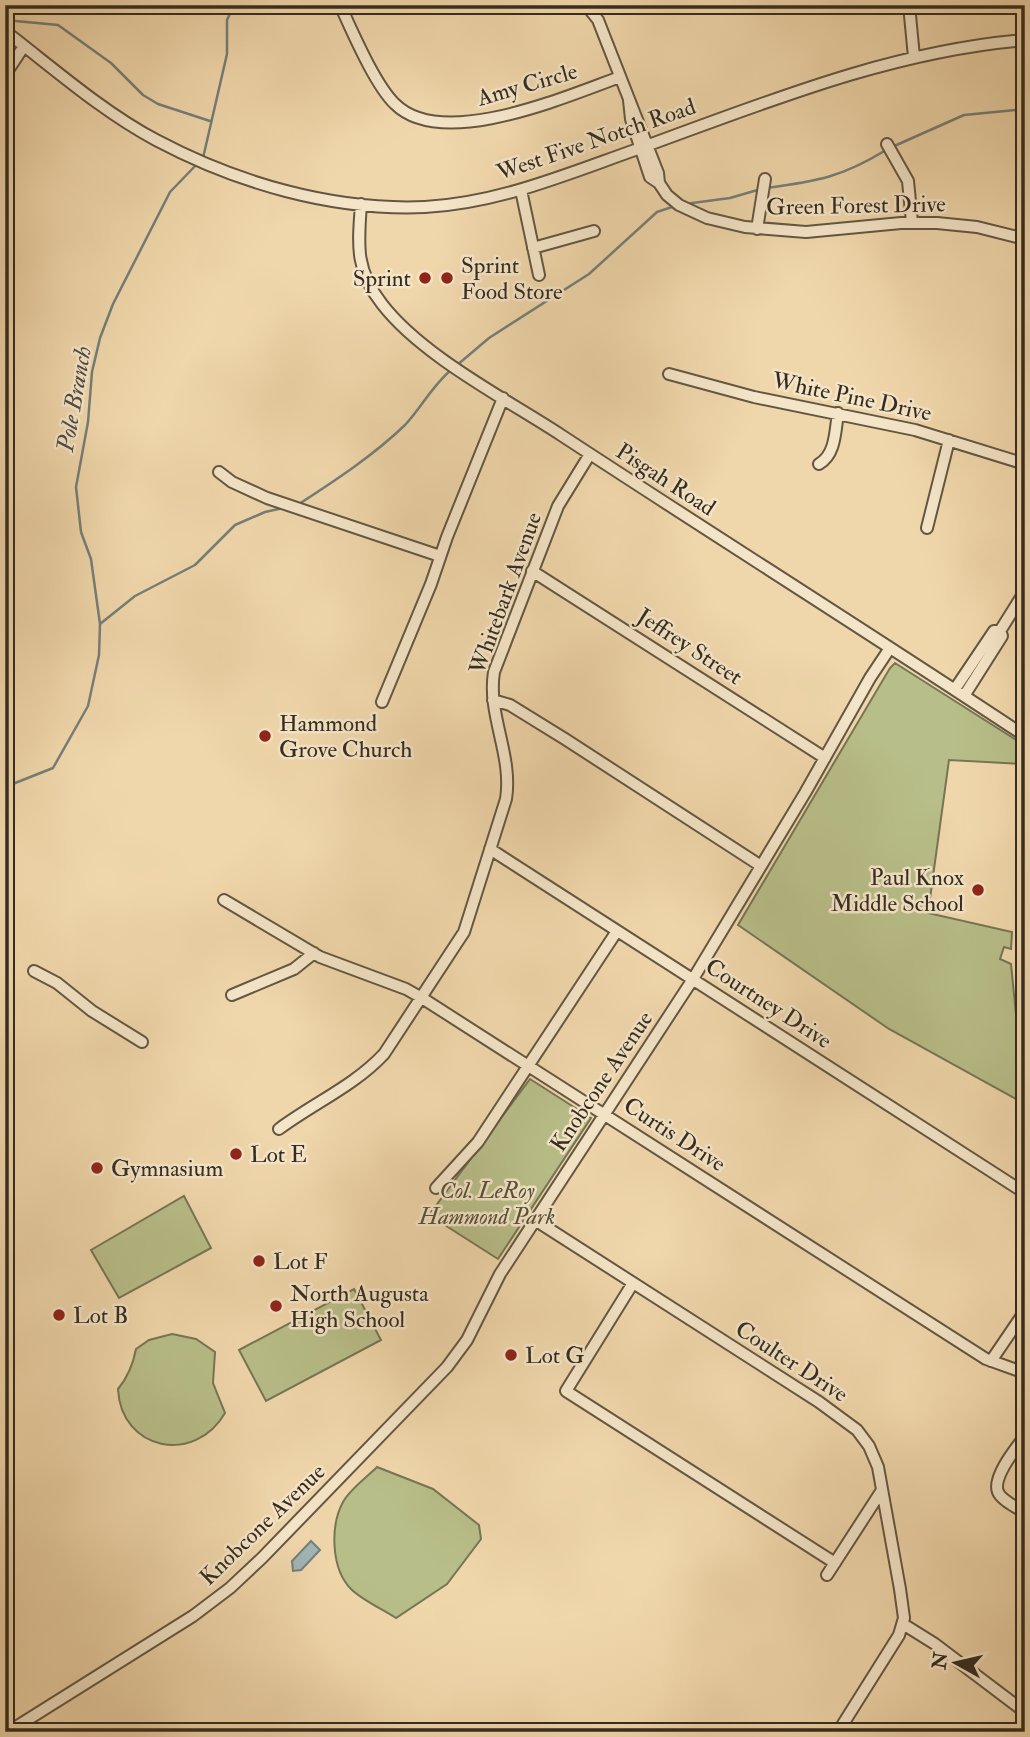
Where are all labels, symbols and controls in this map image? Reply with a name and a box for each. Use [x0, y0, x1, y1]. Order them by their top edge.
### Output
street label: Amy Circle [473, 56, 581, 113]
street label: West Five Notch Road [492, 92, 699, 187]
street label: Green Forest Drive [766, 189, 946, 222]
place label: Sprint Food Store [461, 251, 563, 306]
place label: Sprint [353, 264, 411, 294]
marker: Sprint [417, 270, 433, 286]
marker: Sprint Food Store [439, 270, 455, 286]
water label: Pole Branch [50, 344, 99, 455]
street label: White Pine Drive [769, 365, 935, 428]
street label: Pisgah Road [610, 436, 721, 522]
street label: Whitebark Avenue [462, 508, 548, 679]
street label: Jeffrey Street [631, 601, 748, 691]
place label: Hammond Grove Church [279, 709, 412, 764]
marker: Hammond Grove Church [257, 728, 273, 744]
place label: Paul Knox Middle School [831, 863, 964, 918]
marker: Paul Knox Middle School [970, 882, 986, 898]
street label: Courtney Drive [700, 952, 838, 1055]
street label: Knobcone Avenue [544, 1005, 659, 1157]
street label: Curtis Drive [618, 1091, 732, 1178]
place label: Lot E [250, 1140, 307, 1169]
marker: Lot E [228, 1146, 244, 1162]
place label: Gymnasium [111, 1154, 223, 1183]
marker: Gymnasium [89, 1160, 105, 1176]
park label: Col. LeRoy Hammond Park [418, 1176, 555, 1231]
place label: Lot F [273, 1247, 328, 1276]
marker: Lot F [251, 1253, 267, 1269]
place label: North Augusta High School [290, 1279, 429, 1334]
marker: North Augusta High School [268, 1298, 284, 1314]
place label: Lot B [73, 1301, 128, 1330]
marker: Lot B [51, 1307, 67, 1323]
street label: Coulter Drive [730, 1314, 854, 1409]
place label: Lot G [525, 1341, 584, 1370]
marker: Lot G [503, 1347, 519, 1363]
street label: Knobcone Avenue [194, 1457, 331, 1592]
north arrow [922, 1628, 992, 1698]
text: N [927, 1650, 953, 1672]

